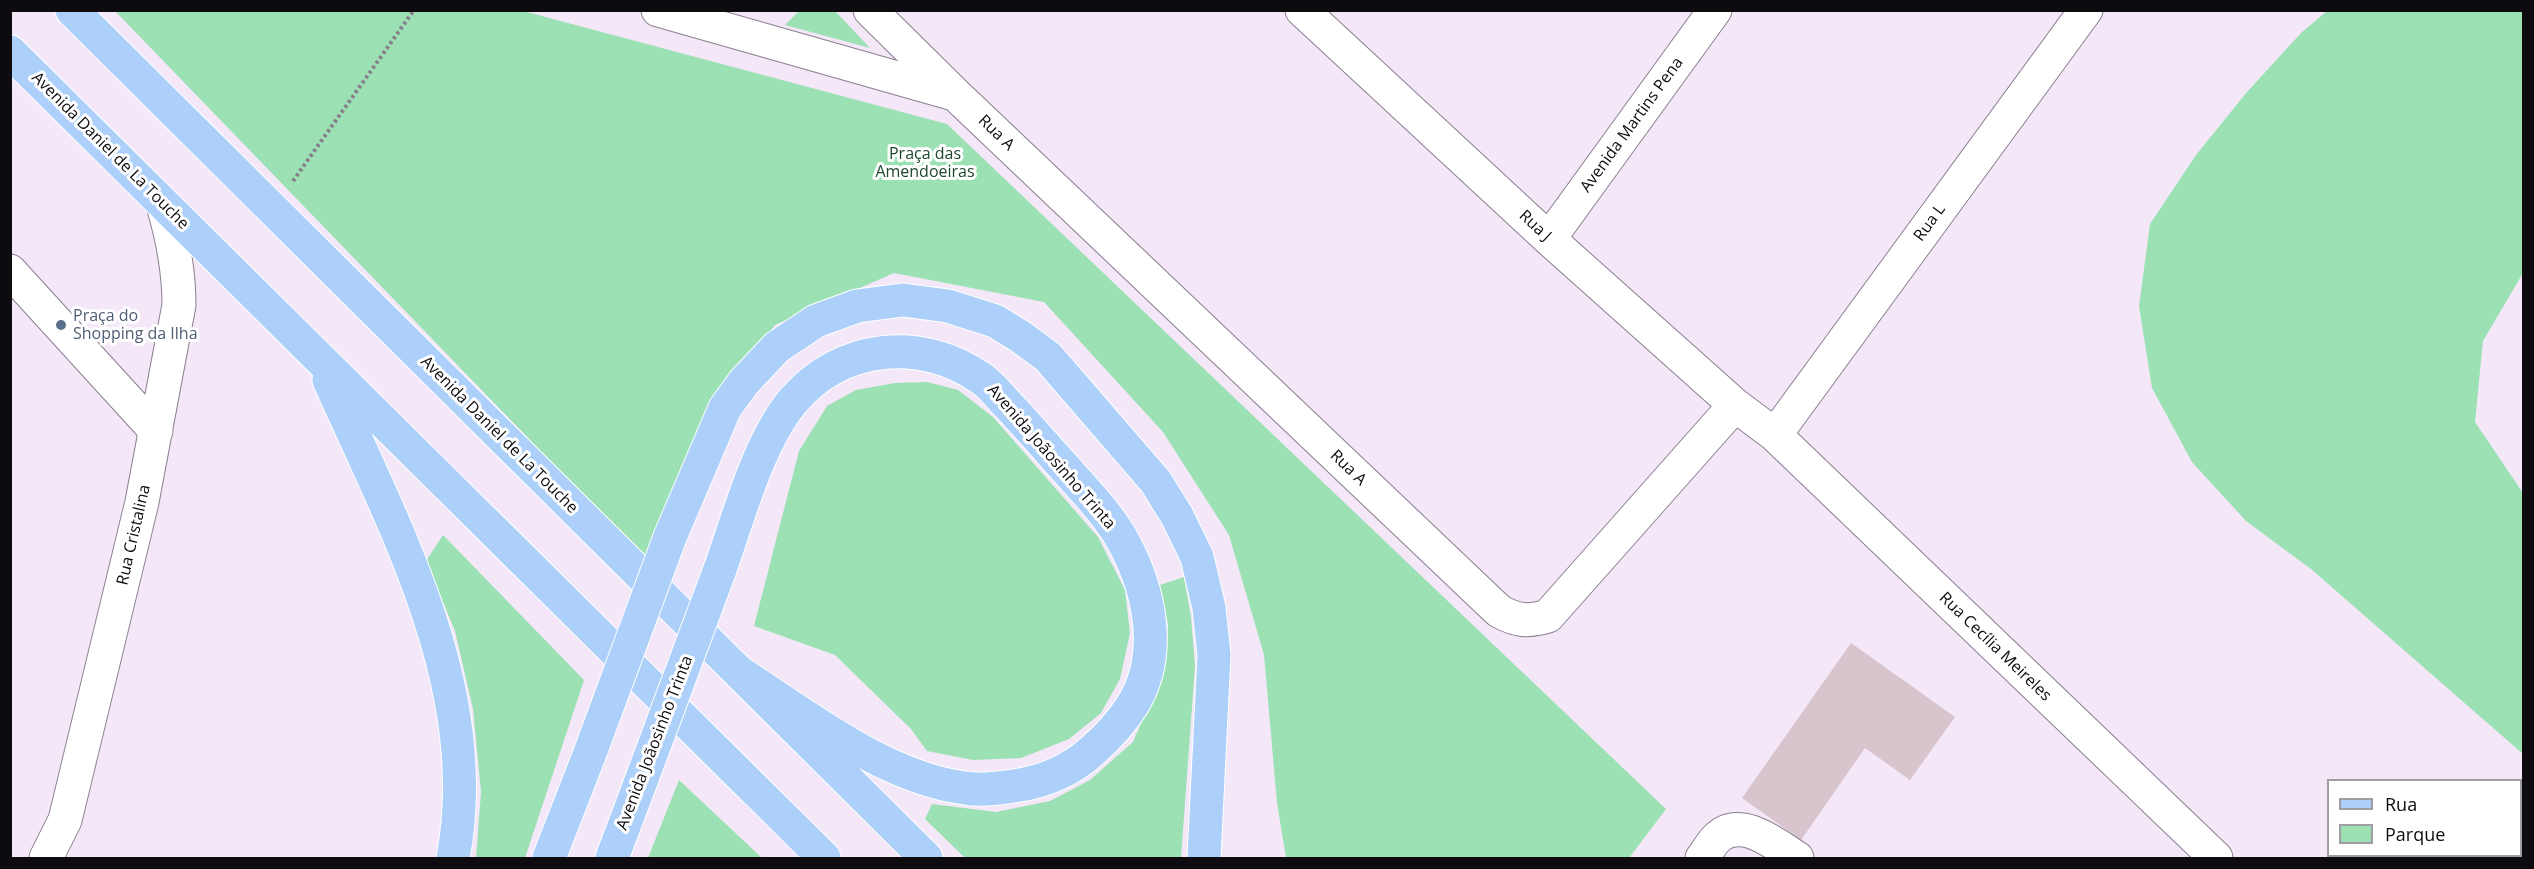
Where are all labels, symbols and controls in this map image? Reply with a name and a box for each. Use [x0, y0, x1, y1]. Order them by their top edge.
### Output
street label: Avenida Martins Pena [1577, 54, 1687, 196]
street label: Avenida Daniel de La Touche [27, 68, 193, 234]
street label: Rua A [974, 111, 1018, 155]
park label: Praça das Amendoeiras [875, 144, 975, 182]
street label: Rua L [1910, 201, 1950, 245]
street label: Rua J [1515, 206, 1555, 246]
place label: Praça do Shopping da Ilha [73, 306, 198, 344]
marker: Praça do Shopping da Ilha [54, 318, 68, 332]
street label: Avenida Daniel de La Touche [416, 352, 582, 518]
street label: Avenida Joãosinho Trinta [983, 381, 1119, 533]
street label: Rua A [1326, 446, 1370, 490]
street label: Rua Cristalina [113, 483, 155, 587]
street label: Rua Cecília Meireles [1935, 589, 2055, 705]
street label: Avenida Joãosinho Trinta [613, 653, 697, 833]
legend [2327, 779, 2522, 857]
text: Rua [2385, 792, 2417, 816]
text: Parque [2385, 822, 2445, 846]

